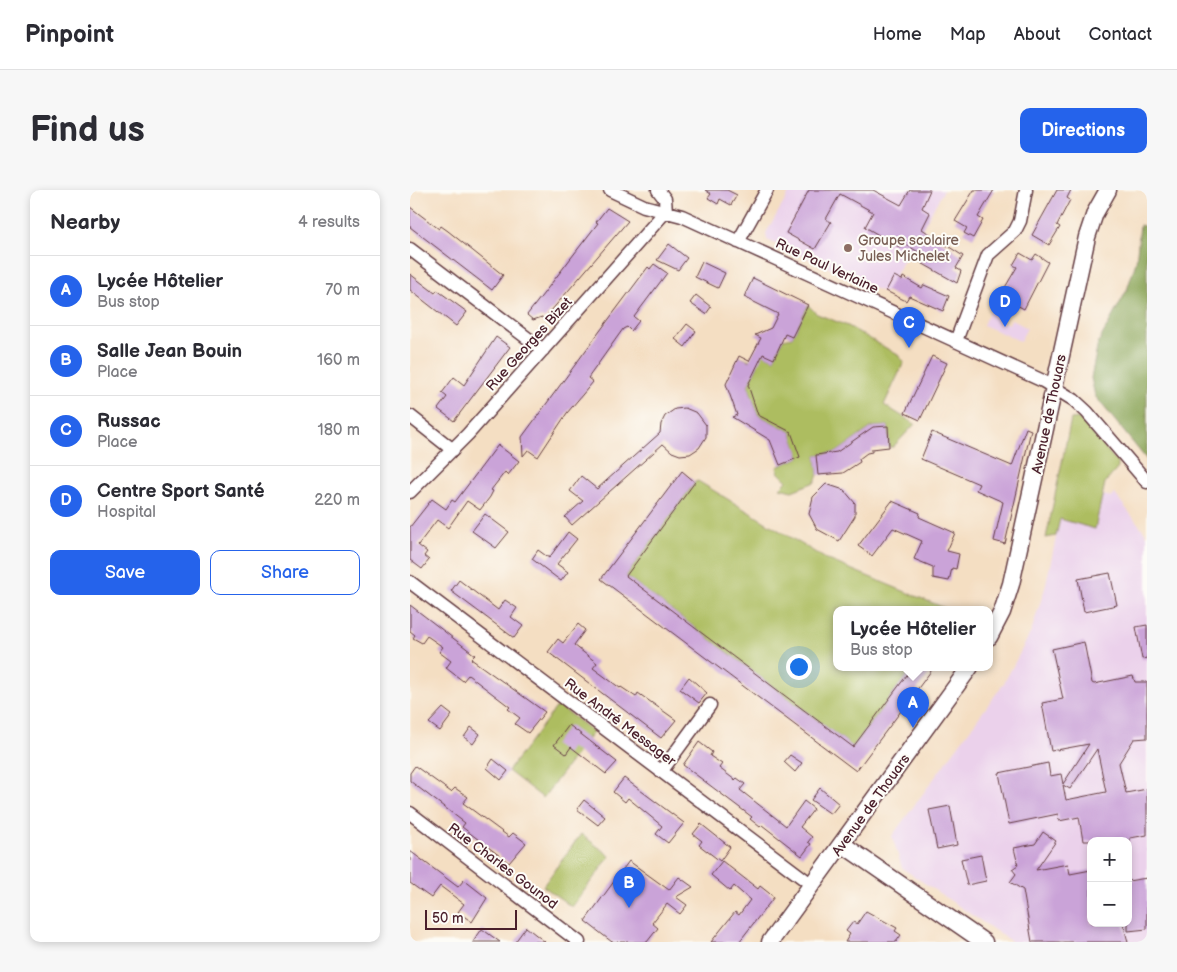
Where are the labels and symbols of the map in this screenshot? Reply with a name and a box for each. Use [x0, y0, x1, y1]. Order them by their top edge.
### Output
place label: Groupe scolaire Jules Michelet [858, 232, 959, 265]
street label: Rue Paul Verlaine [773, 235, 881, 297]
marker: Groupe scolaire Jules Michelet [842, 242, 854, 254]
pin: D [989, 286, 1021, 327]
street label: Rue Georges Bizet [482, 293, 576, 394]
pin: C [893, 307, 925, 348]
street label: Avenue de Thouars [1028, 353, 1070, 475]
your location [786, 654, 812, 680]
street label: Rue André Messager [561, 675, 680, 770]
pin: A [897, 687, 929, 728]
street label: Avenue de Thouars [828, 751, 914, 859]
street label: Rue Charles Gounod [445, 819, 561, 913]
pin: B [613, 867, 645, 908]
scale bar [425, 907, 518, 930]

